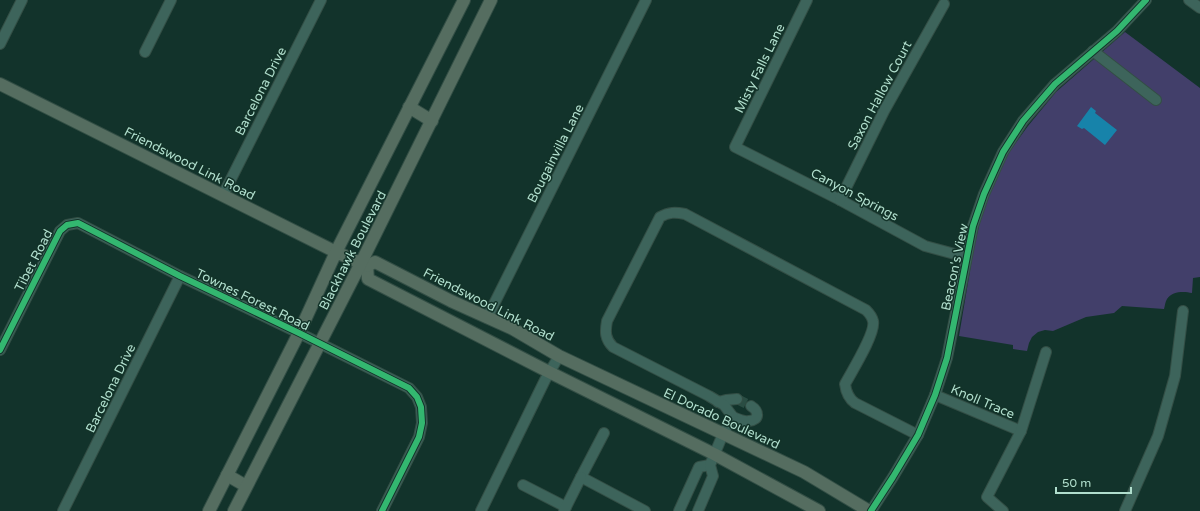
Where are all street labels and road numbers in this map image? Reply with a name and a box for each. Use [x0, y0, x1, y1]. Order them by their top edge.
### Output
street label: Misty Falls Lane [731, 21, 788, 116]
street label: Saxon Hallow Court [844, 38, 915, 153]
street label: Barcelona Drive [232, 45, 290, 138]
street label: Bougainvilla Lane [524, 101, 588, 205]
street label: Friendswood Link Road [121, 124, 258, 204]
street label: Canyon Springs [808, 165, 901, 225]
street label: Blackhawk Boulevard [316, 188, 390, 313]
street label: Beacon's View [938, 222, 972, 312]
street label: Tibet Road [11, 227, 56, 294]
street label: Townes Forest Road [193, 265, 312, 334]
street label: Friendswood Link Road [420, 265, 557, 345]
street label: Barcelona Drive [82, 341, 139, 436]
street label: Knoll Trace [948, 381, 1017, 423]
street label: El Dorado Boulevard [661, 385, 782, 453]

